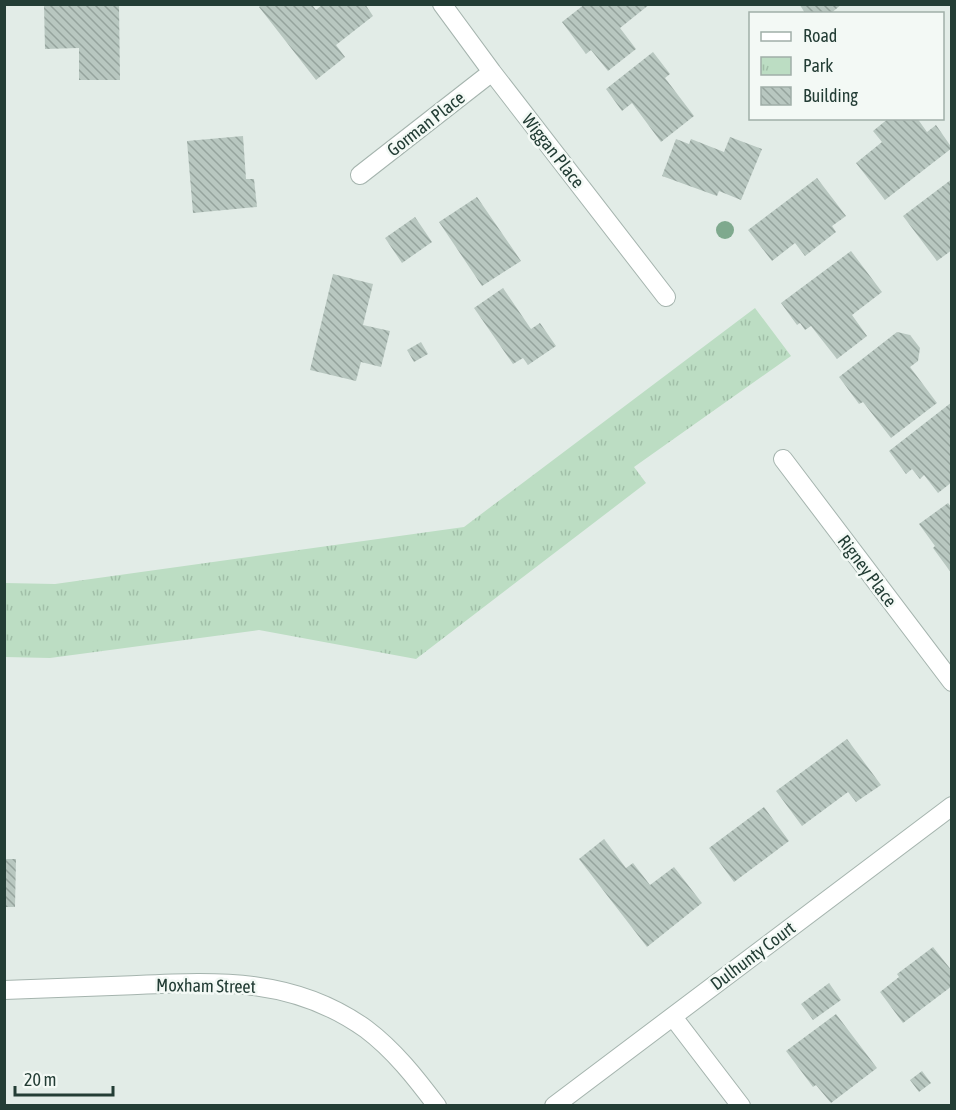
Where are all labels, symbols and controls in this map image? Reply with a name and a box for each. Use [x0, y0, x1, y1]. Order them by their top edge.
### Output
legend [749, 12, 944, 120]
text: Road [803, 25, 837, 46]
text: Park [803, 55, 833, 76]
text: Building [803, 85, 858, 106]
street label: Gorman Place [383, 87, 469, 160]
street label: Wiggan Place [518, 109, 589, 192]
street label: Rigney Place [834, 531, 901, 611]
street label: Dulhunty Court [706, 917, 799, 994]
street label: Moxham Street [156, 974, 256, 997]
scale bar [15, 1059, 112, 1097]
text: 20 m [24, 1069, 56, 1090]

